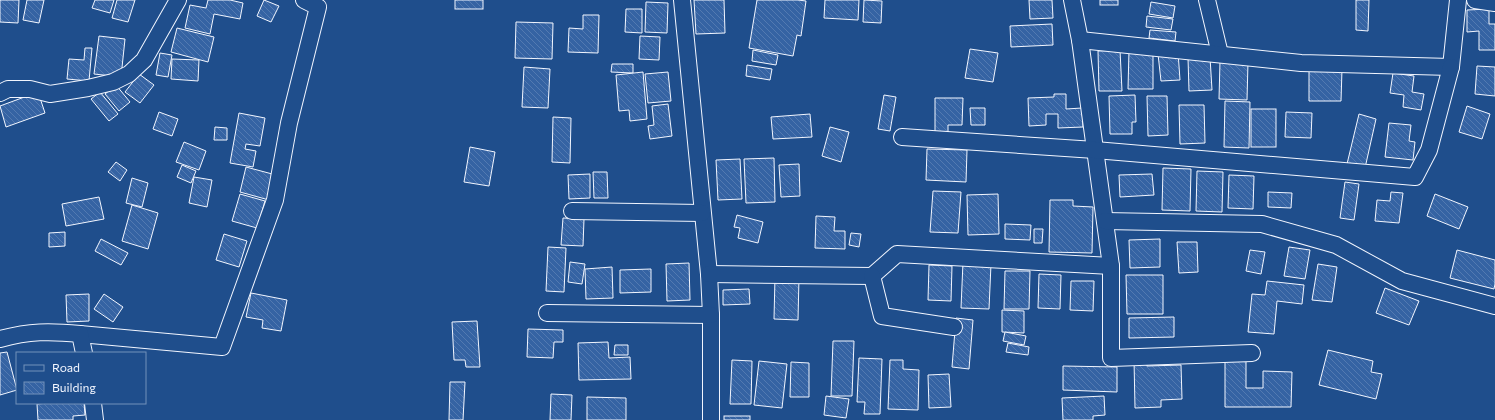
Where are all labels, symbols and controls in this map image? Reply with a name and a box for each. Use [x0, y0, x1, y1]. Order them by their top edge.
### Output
legend [16, 352, 146, 404]
text: Road [52, 360, 80, 374]
text: Building [52, 380, 96, 394]

